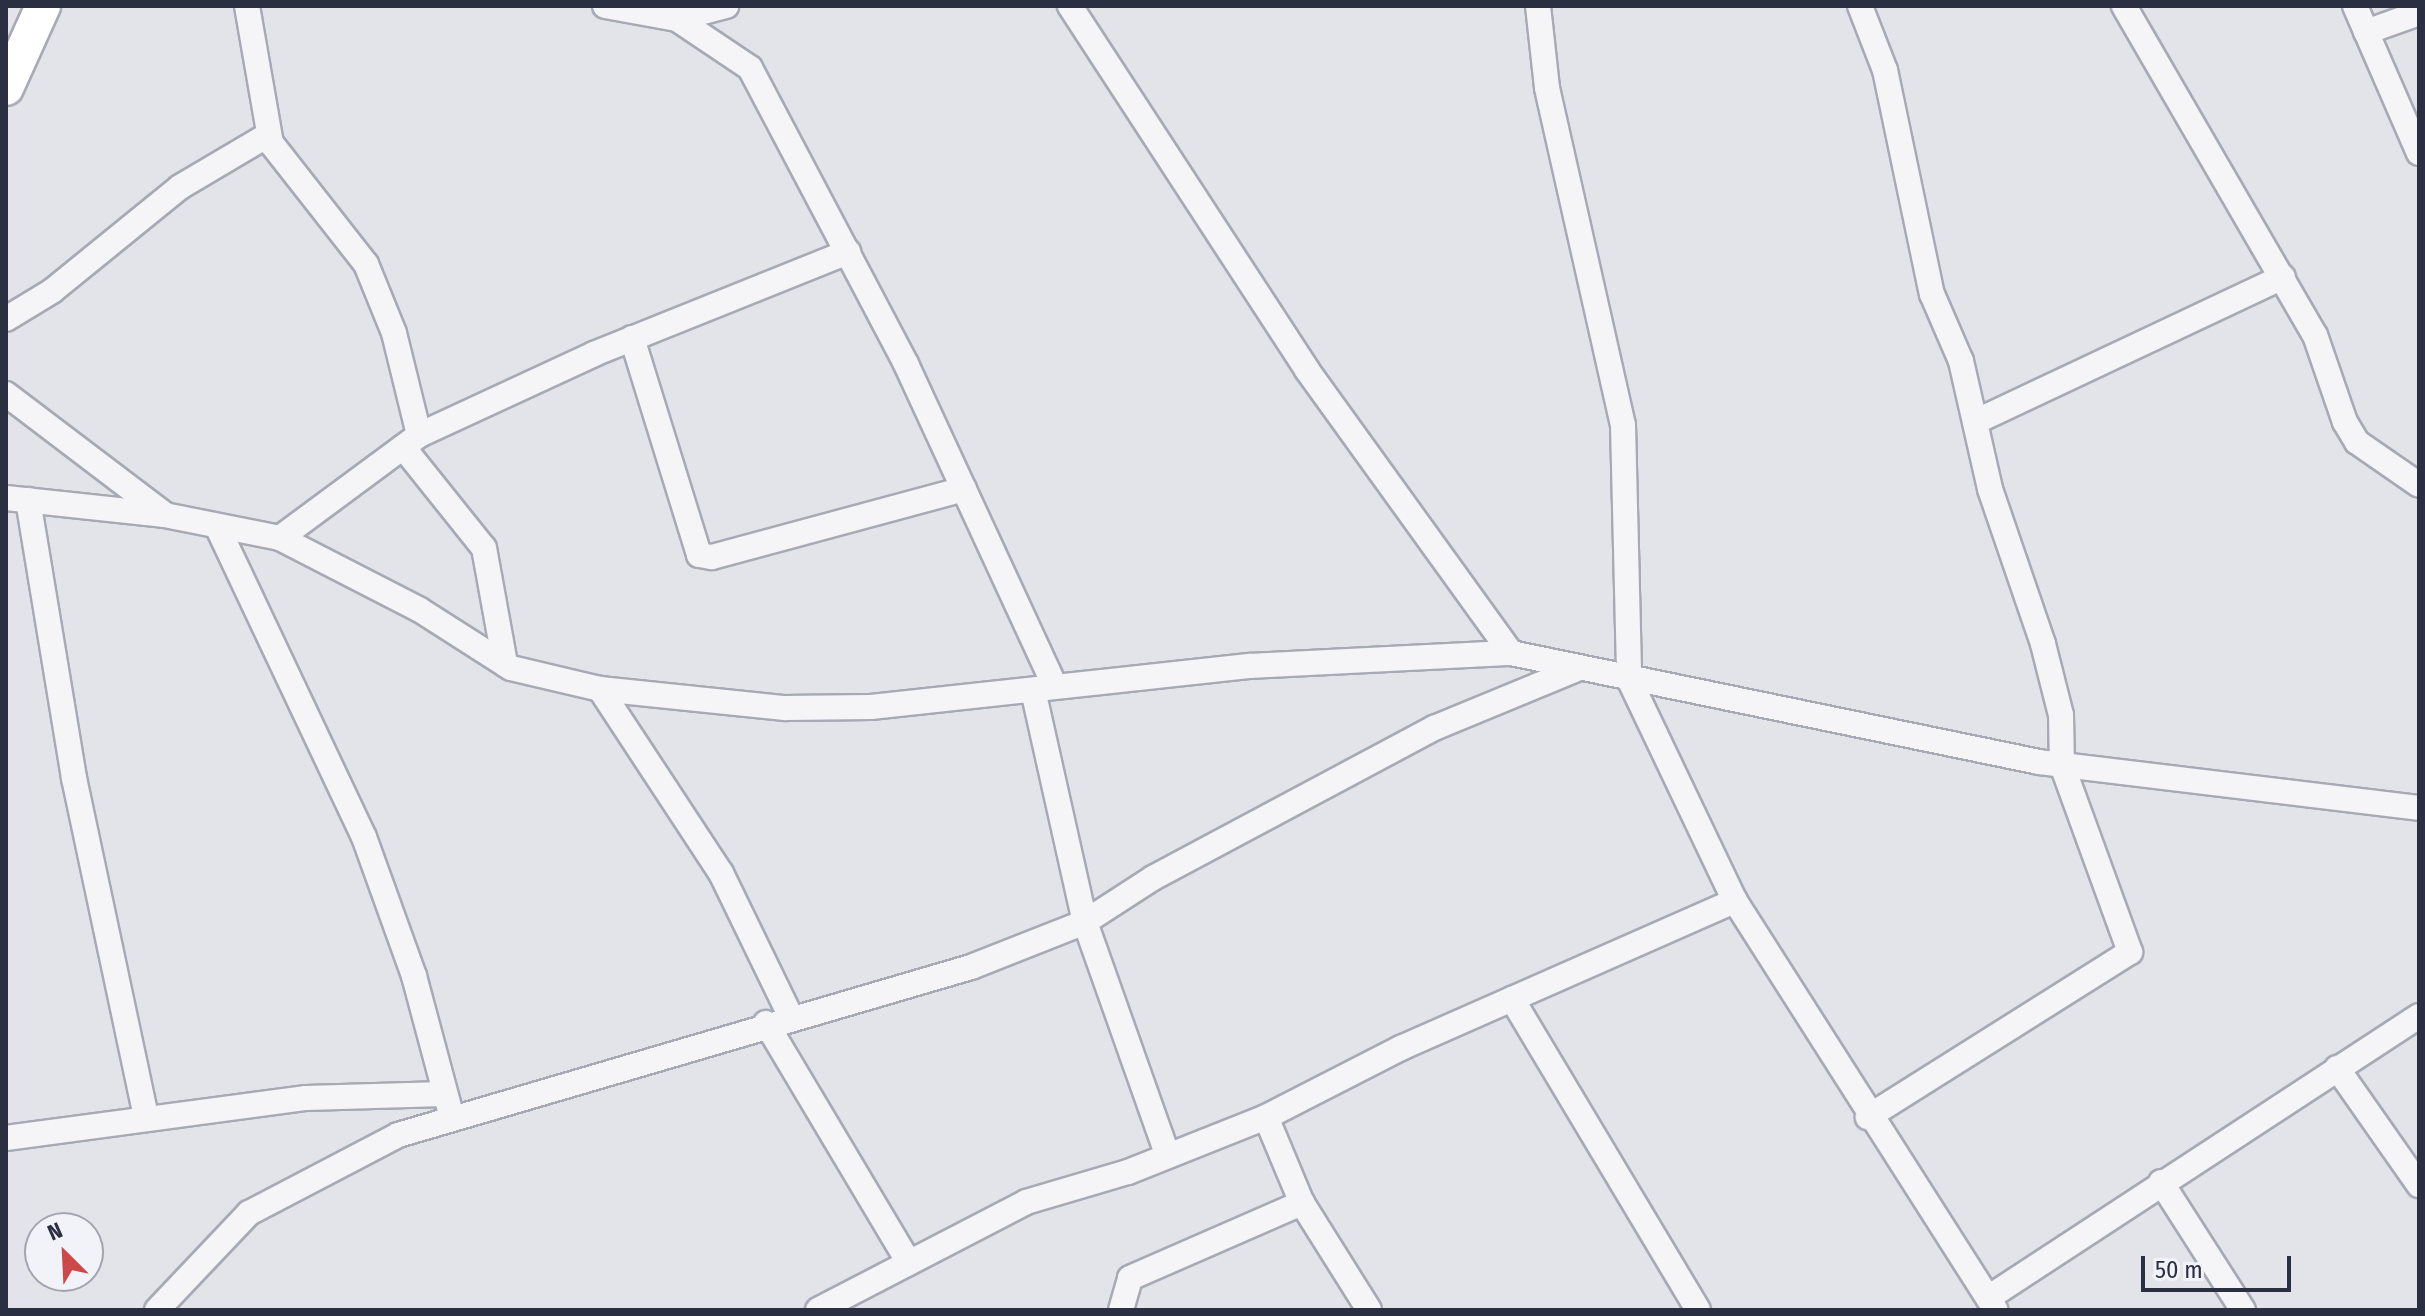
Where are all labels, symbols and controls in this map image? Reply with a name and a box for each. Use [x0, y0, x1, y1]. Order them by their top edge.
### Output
north arrow [24, 1212, 104, 1292]
text: N [43, 1216, 66, 1246]
scale bar [2145, 1240, 2295, 1290]
text: 50 m [2155, 1256, 2203, 1284]

